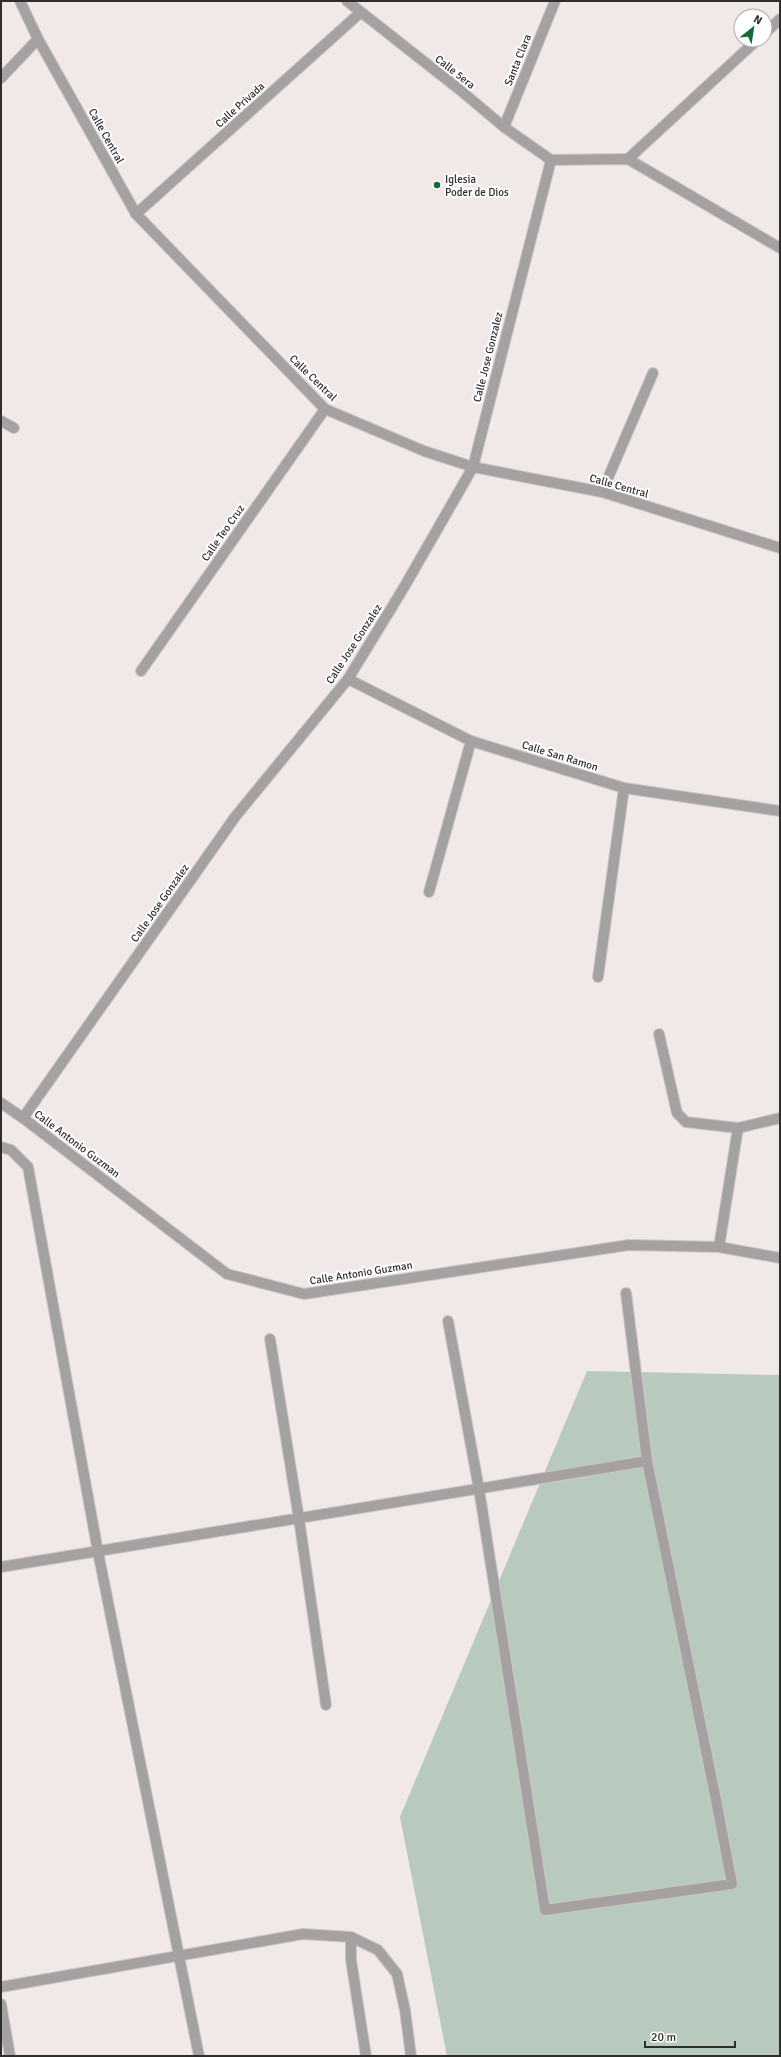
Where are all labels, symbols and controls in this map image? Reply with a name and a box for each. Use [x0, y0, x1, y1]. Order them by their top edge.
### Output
north arrow [733, 8, 773, 48]
text: N [751, 12, 764, 27]
street label: Santa Clara [502, 32, 534, 88]
street label: Calle 5era [432, 52, 478, 92]
street label: Calle Privada [213, 79, 267, 130]
street label: Calle Central [86, 106, 126, 166]
place label: Iglesia Poder de Dios [445, 173, 509, 199]
marker: Iglesia Poder de Dios [432, 180, 442, 190]
street label: Calle Jose Gonzalez [471, 310, 506, 403]
street label: Calle Central [287, 352, 339, 404]
street label: Calle Central [588, 471, 650, 501]
street label: Calle Teo Cruz [199, 502, 247, 564]
street label: Calle Jose Gonzalez [323, 602, 385, 686]
street label: Calle San Ramon [520, 738, 600, 774]
street label: Calle Jose Gonzalez [128, 861, 192, 945]
street label: Calle Antonio Guzman [32, 1108, 122, 1180]
street label: Calle Antonio Guzman [309, 1258, 413, 1288]
scale bar [645, 2023, 735, 2049]
text: 20 m [651, 2030, 676, 2045]

